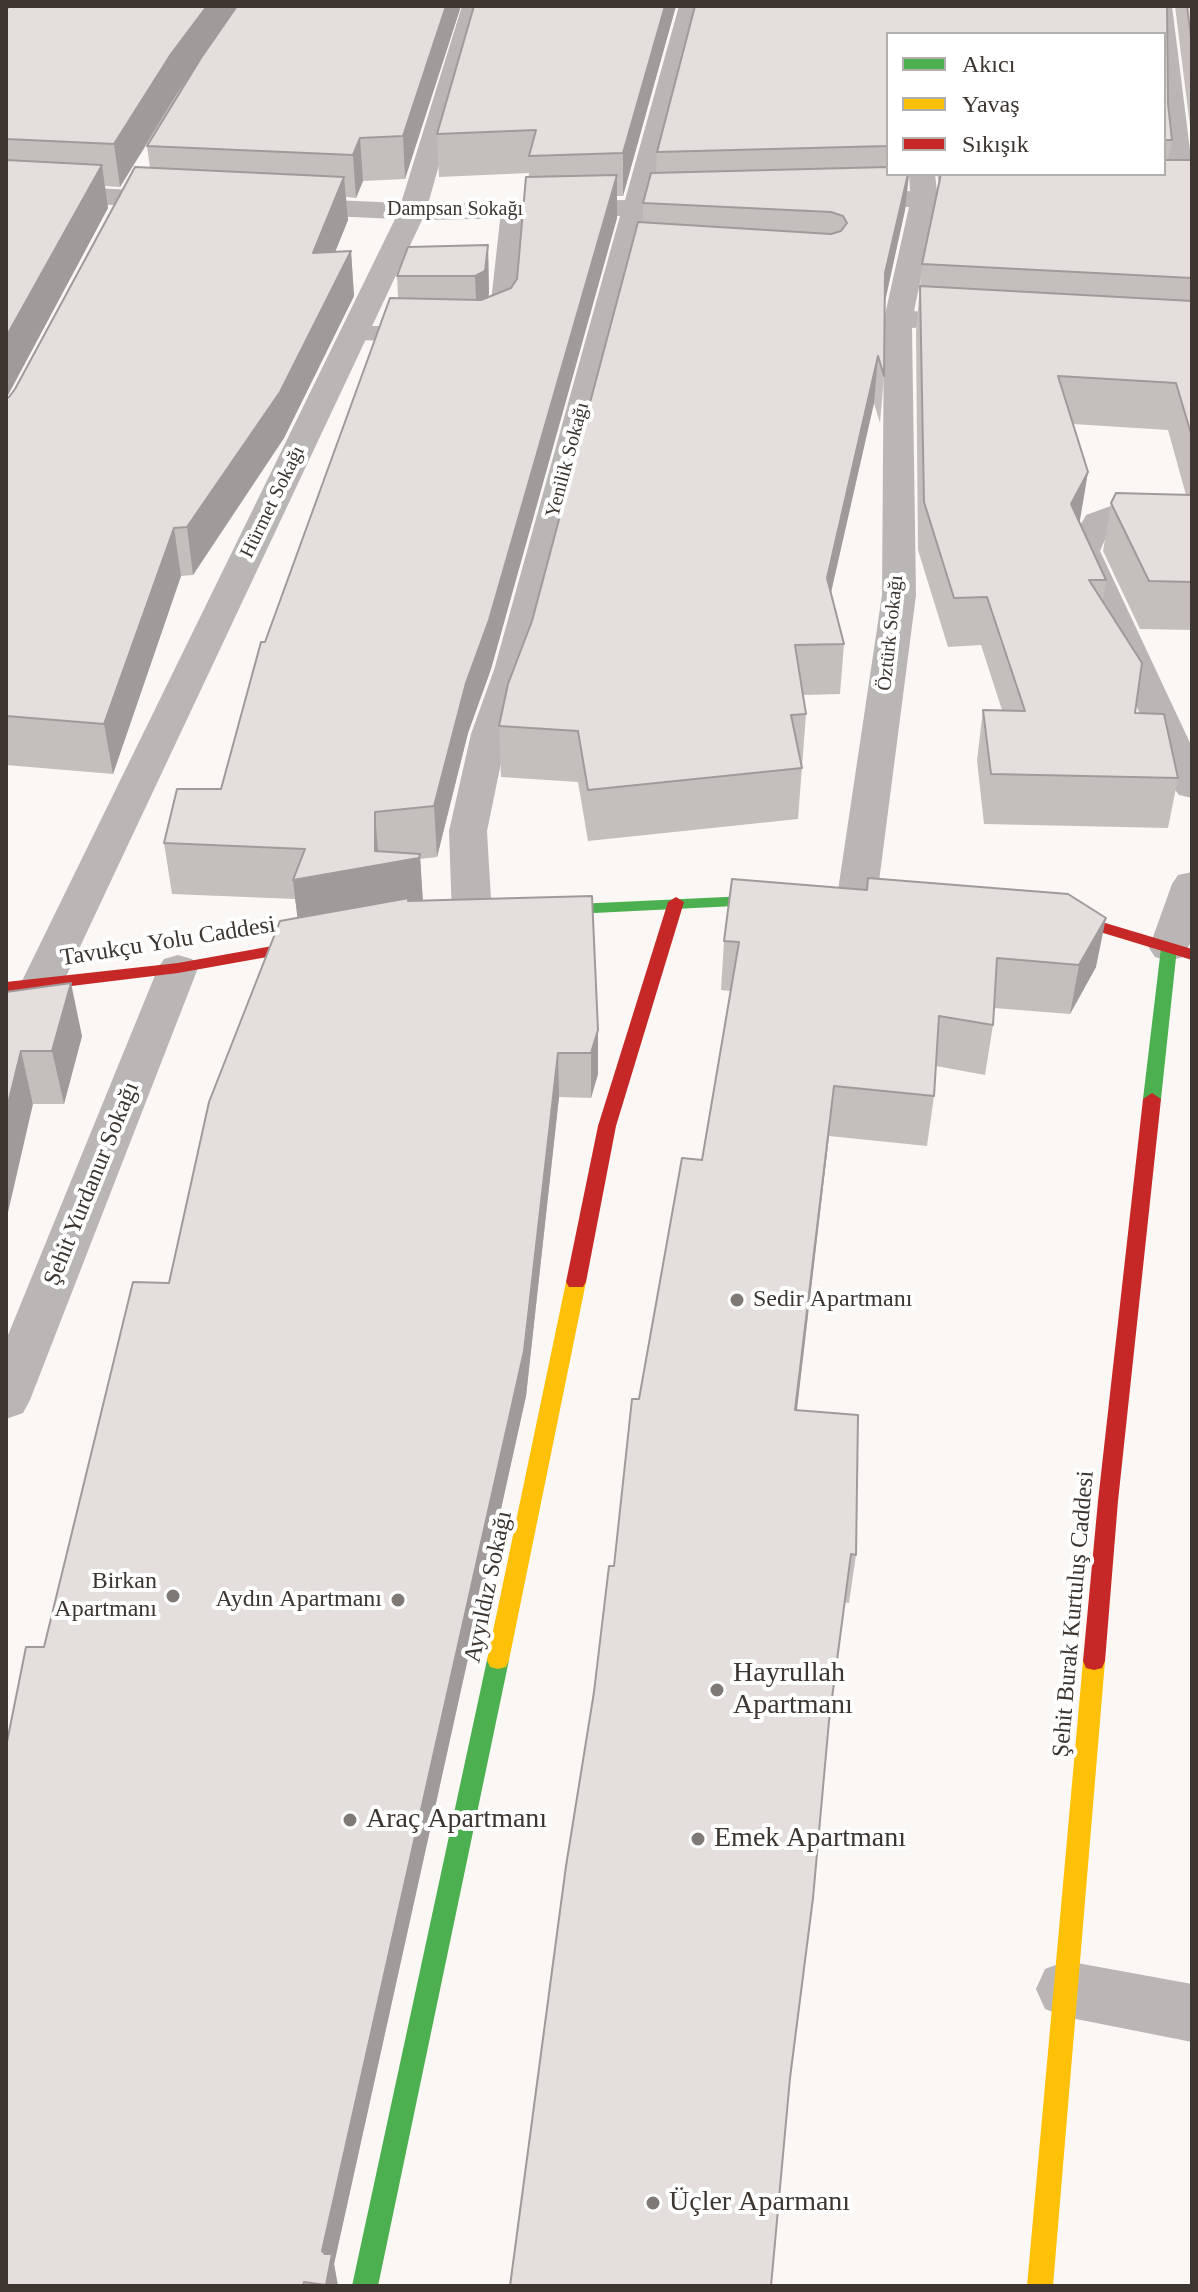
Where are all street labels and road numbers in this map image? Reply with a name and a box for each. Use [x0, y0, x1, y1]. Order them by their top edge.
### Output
street label: Dampsan Sokağı [387, 198, 523, 222]
street label: Yenilik Sokağı [541, 400, 595, 520]
street label: Hürmet Sokağı [236, 442, 310, 562]
street label: Öztürk Sokağı [873, 574, 909, 692]
street label: Tavukçu Yolu Caddesi [58, 911, 278, 973]
street label: Şehit Yurdanur Sokağı [38, 1078, 146, 1290]
street label: Şehit Burak Kurtuluş Caddesi [1047, 1470, 1101, 1758]
street label: Ayyıldız Sokağı [459, 1508, 519, 1666]

